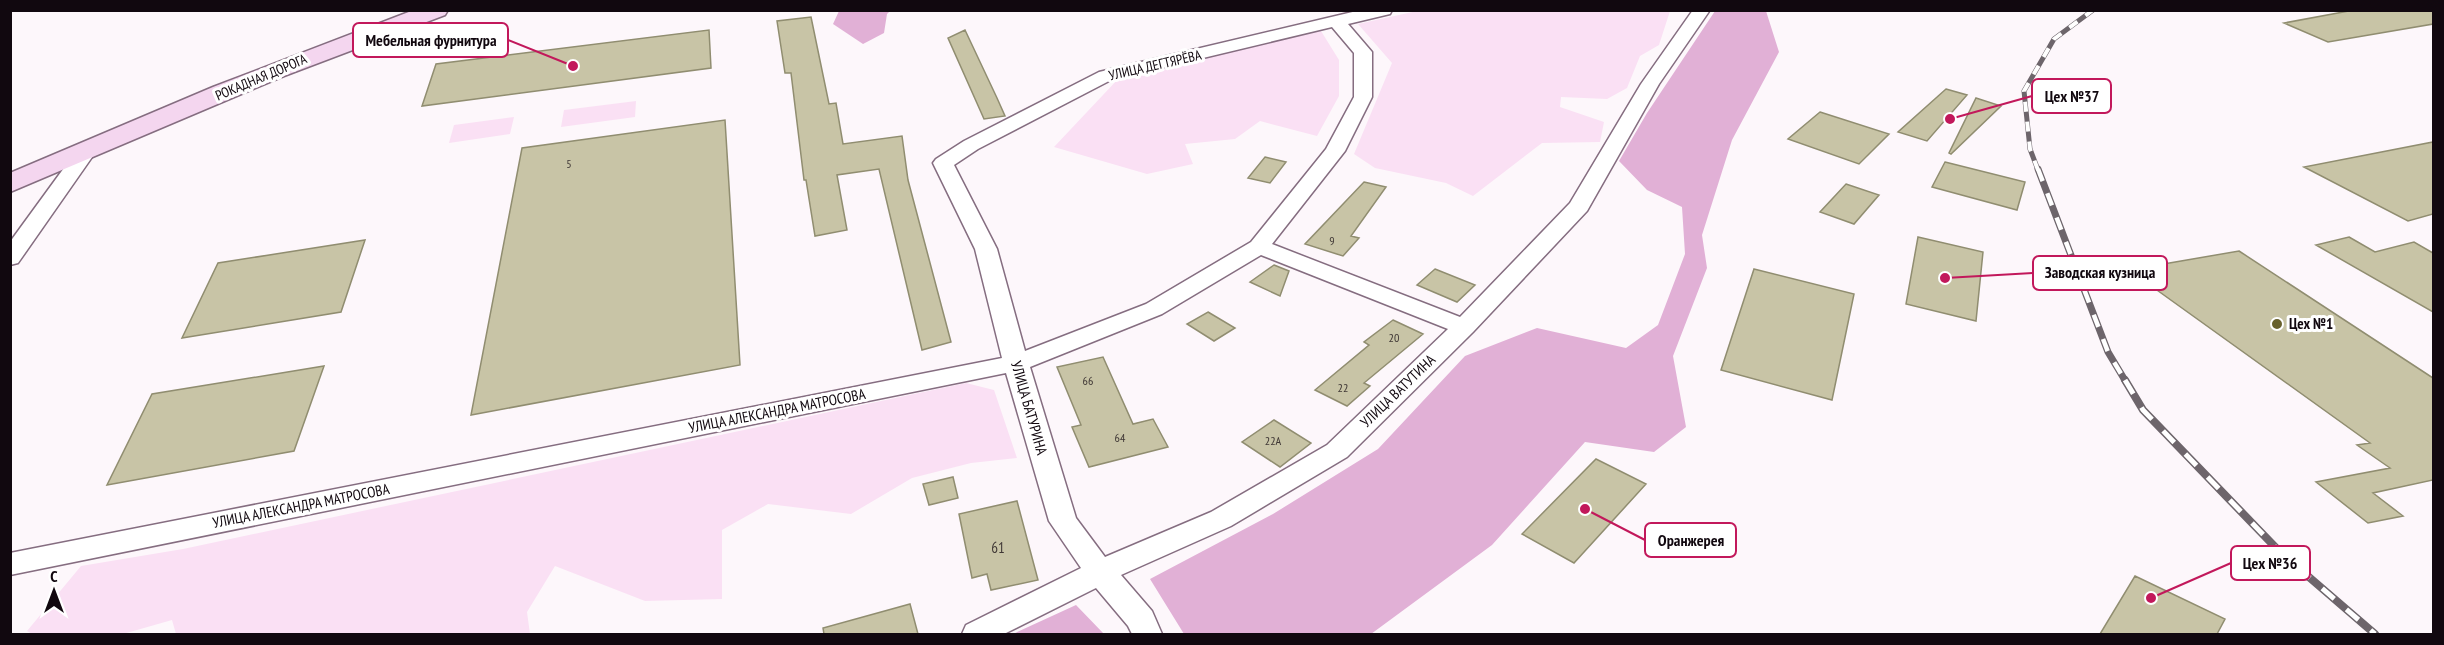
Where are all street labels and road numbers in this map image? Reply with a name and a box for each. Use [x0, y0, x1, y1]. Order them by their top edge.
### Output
street label: УЛИЦА ДЕГТЯРЁВА [1107, 46, 1203, 84]
street label: РОКАДНАЯ ДОРОГА [212, 49, 310, 104]
street label: УЛИЦА ВАТУТИНА [1356, 349, 1440, 431]
street label: УЛИЦА БАТУРИНА [1007, 359, 1052, 458]
street label: УЛИЦА АЛЕКСАНДРА МАТРОСОВА [687, 384, 868, 437]
street label: УЛИЦА АЛЕКСАНДРА МАТРОСОВА [211, 479, 392, 532]

